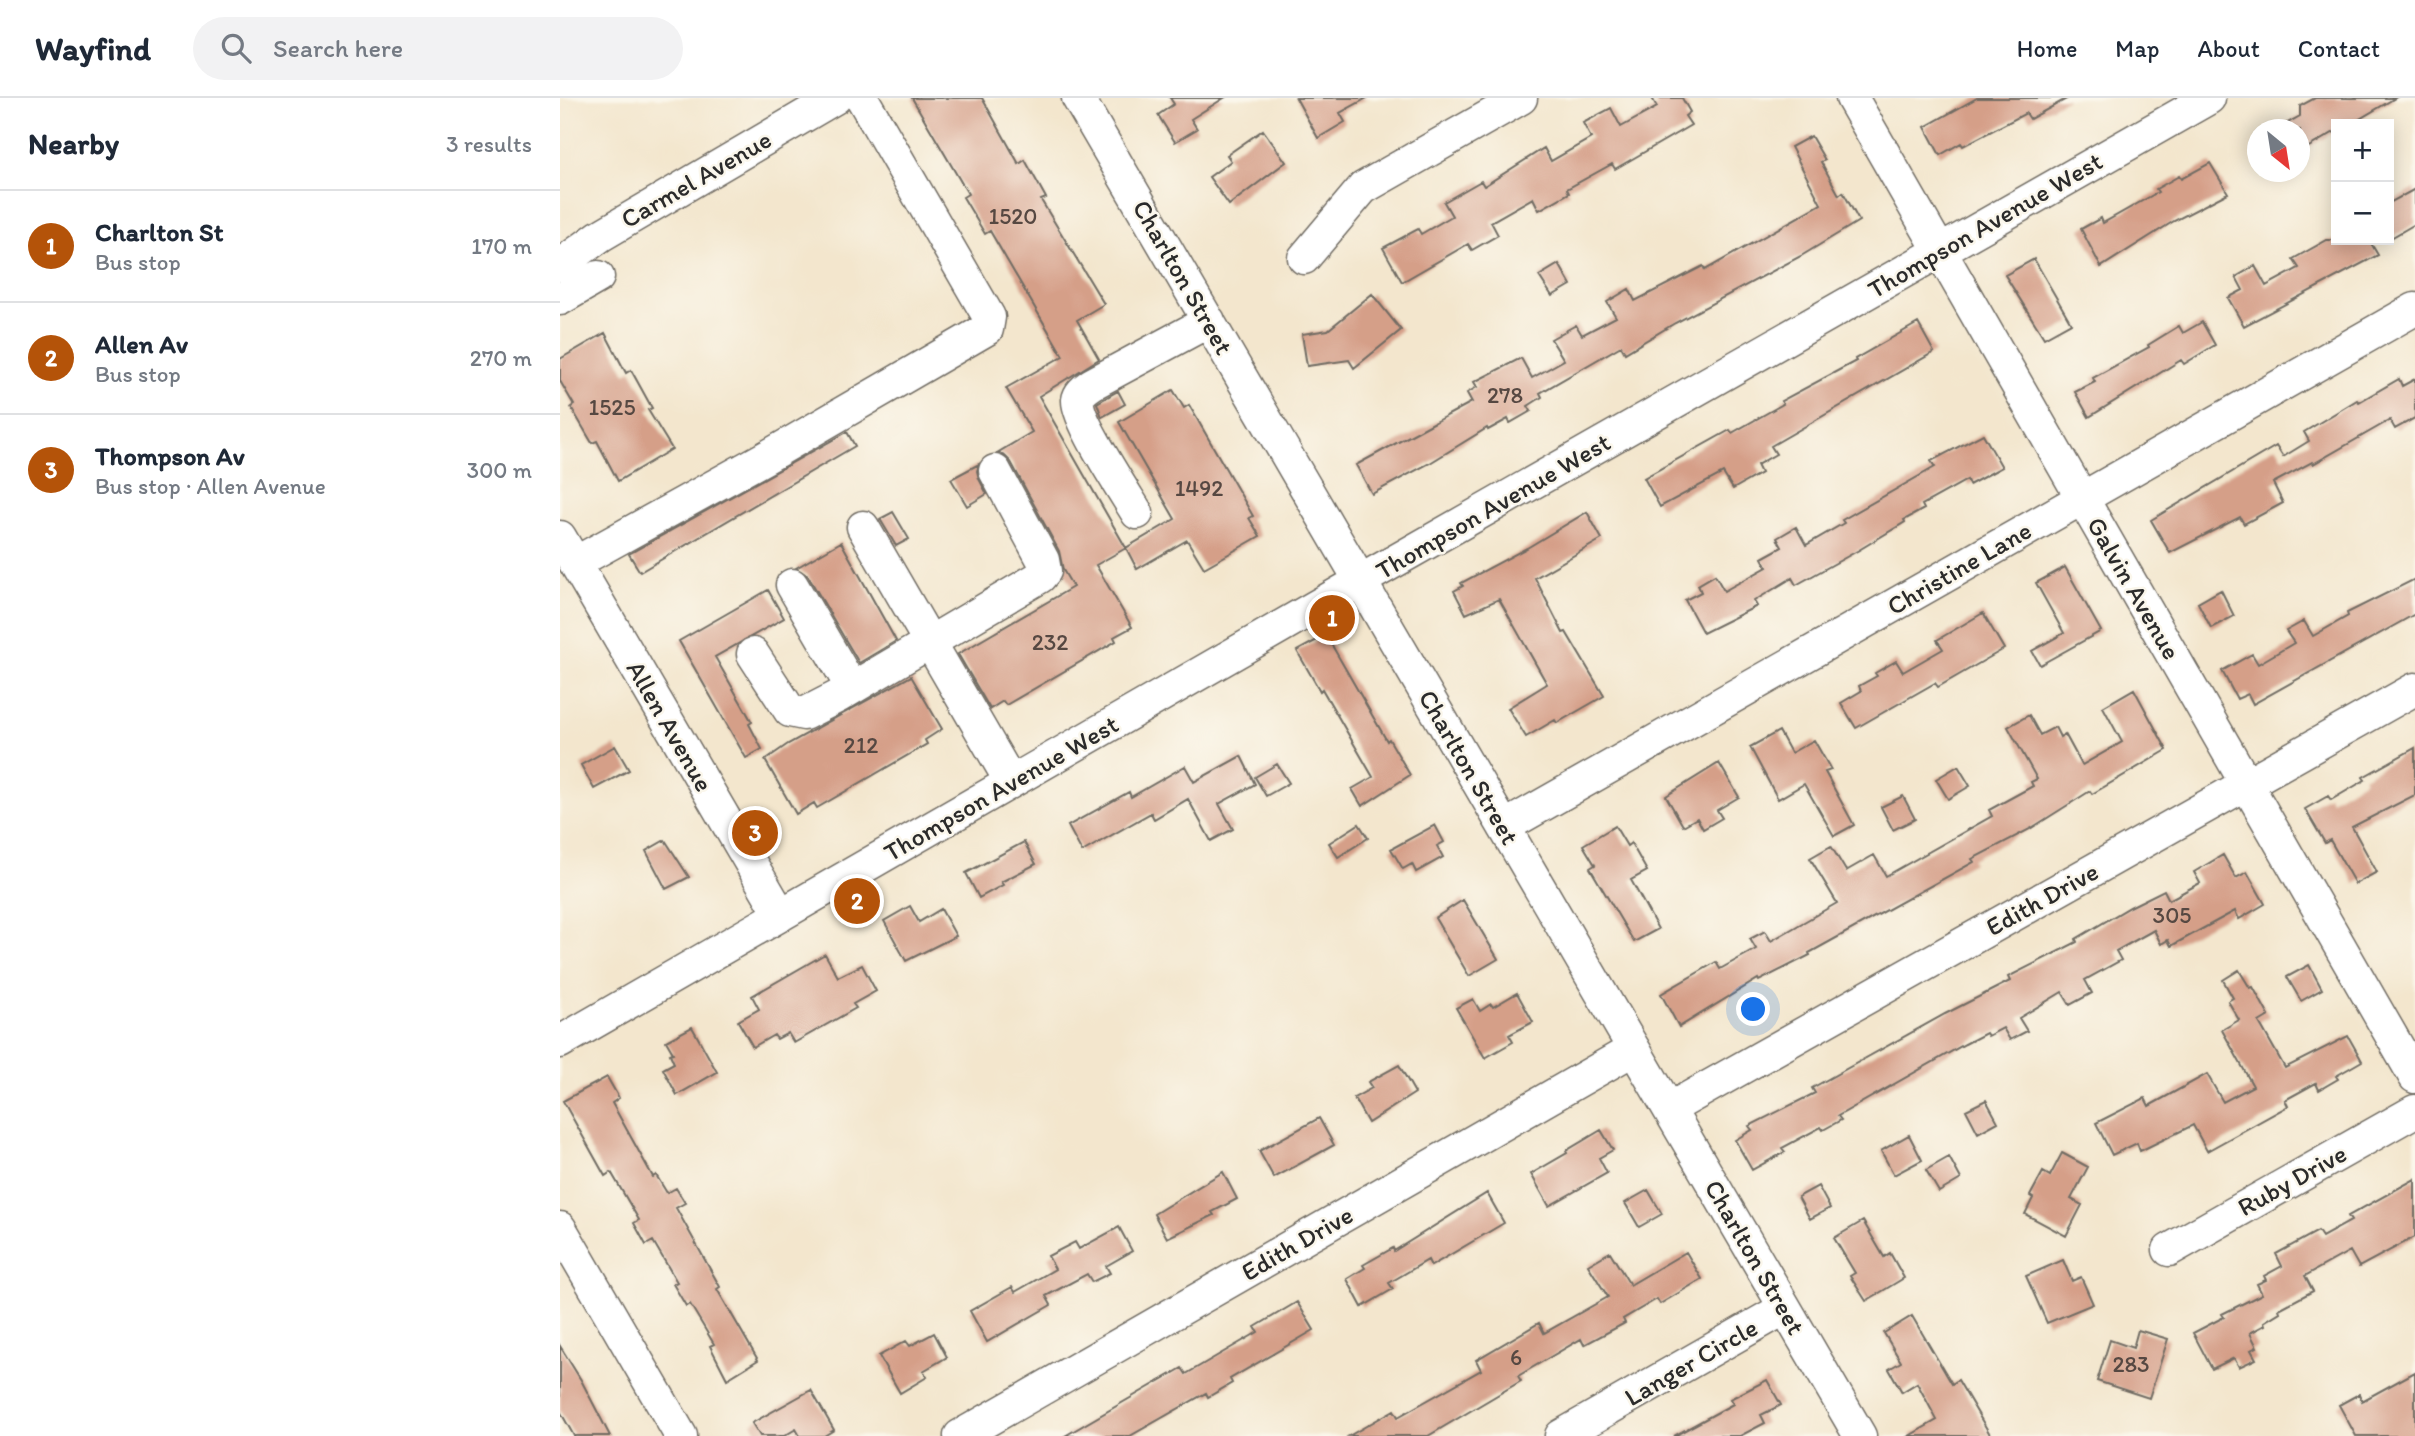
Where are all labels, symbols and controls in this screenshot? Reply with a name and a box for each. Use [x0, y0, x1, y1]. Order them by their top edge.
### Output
search box [193, 17, 683, 80]
text: Wayfind [35, 29, 151, 68]
icon: search [217, 29, 255, 67]
text: Search here [273, 32, 403, 64]
text: Home [2017, 34, 2077, 63]
text: Map [2115, 34, 2159, 63]
text: About [2197, 34, 2260, 63]
text: Contact [2298, 34, 2380, 63]
north arrow [2247, 119, 2310, 182]
map controls [2331, 119, 2394, 245]
button: + [2331, 119, 2394, 182]
street label: Carmel Avenue [615, 123, 777, 235]
text: Nearby [28, 125, 119, 162]
text: 3 results [446, 130, 532, 158]
street label: Thompson Avenue West [1862, 145, 2108, 305]
button: − [2331, 182, 2394, 245]
street label: Charlton Street [1126, 194, 1240, 360]
house number: 1520 [988, 202, 1038, 230]
text: Charlton St [95, 216, 224, 248]
text: 1 [46, 232, 56, 260]
text: 170 m [471, 232, 532, 260]
text: Bus stop [95, 248, 181, 276]
text: Allen Av [95, 328, 188, 360]
text: 2 [45, 344, 57, 372]
text: 270 m [470, 344, 532, 372]
text: Bus stop [95, 360, 181, 388]
house number: 278 [1487, 381, 1523, 409]
house number: 1525 [589, 393, 635, 421]
street label: Thompson Avenue West [1370, 426, 1616, 586]
text: Thompson Av [95, 440, 245, 472]
text: 3 [45, 456, 57, 484]
text: 300 m [467, 456, 532, 484]
text: Bus stop · Allen Avenue [95, 472, 326, 500]
house number: 1492 [1175, 474, 1223, 502]
street label: Galvin Avenue [2080, 511, 2188, 665]
street label: Christine Lane [1881, 514, 2037, 622]
pin: 1 [1309, 592, 1355, 644]
house number: 232 [1032, 628, 1068, 656]
street label: Allen Avenue [620, 655, 720, 797]
street label: Charlton Street [1412, 684, 1526, 850]
street label: Thompson Avenue West [878, 708, 1124, 868]
house number: 212 [844, 731, 878, 759]
pin: 3 [732, 807, 778, 859]
street label: Edith Drive [1980, 855, 2104, 943]
pin: 2 [834, 875, 880, 927]
house number: 305 [2153, 901, 2191, 929]
your location [1736, 992, 1770, 1026]
street label: Ruby Drive [2232, 1137, 2352, 1223]
street label: Charlton Street [1698, 1174, 1812, 1340]
street label: Edith Drive [1236, 1198, 1358, 1288]
street label: Langer Circle [1619, 1311, 1763, 1413]
house number: 6 [1510, 1343, 1522, 1371]
house number: 283 [2112, 1350, 2150, 1378]

